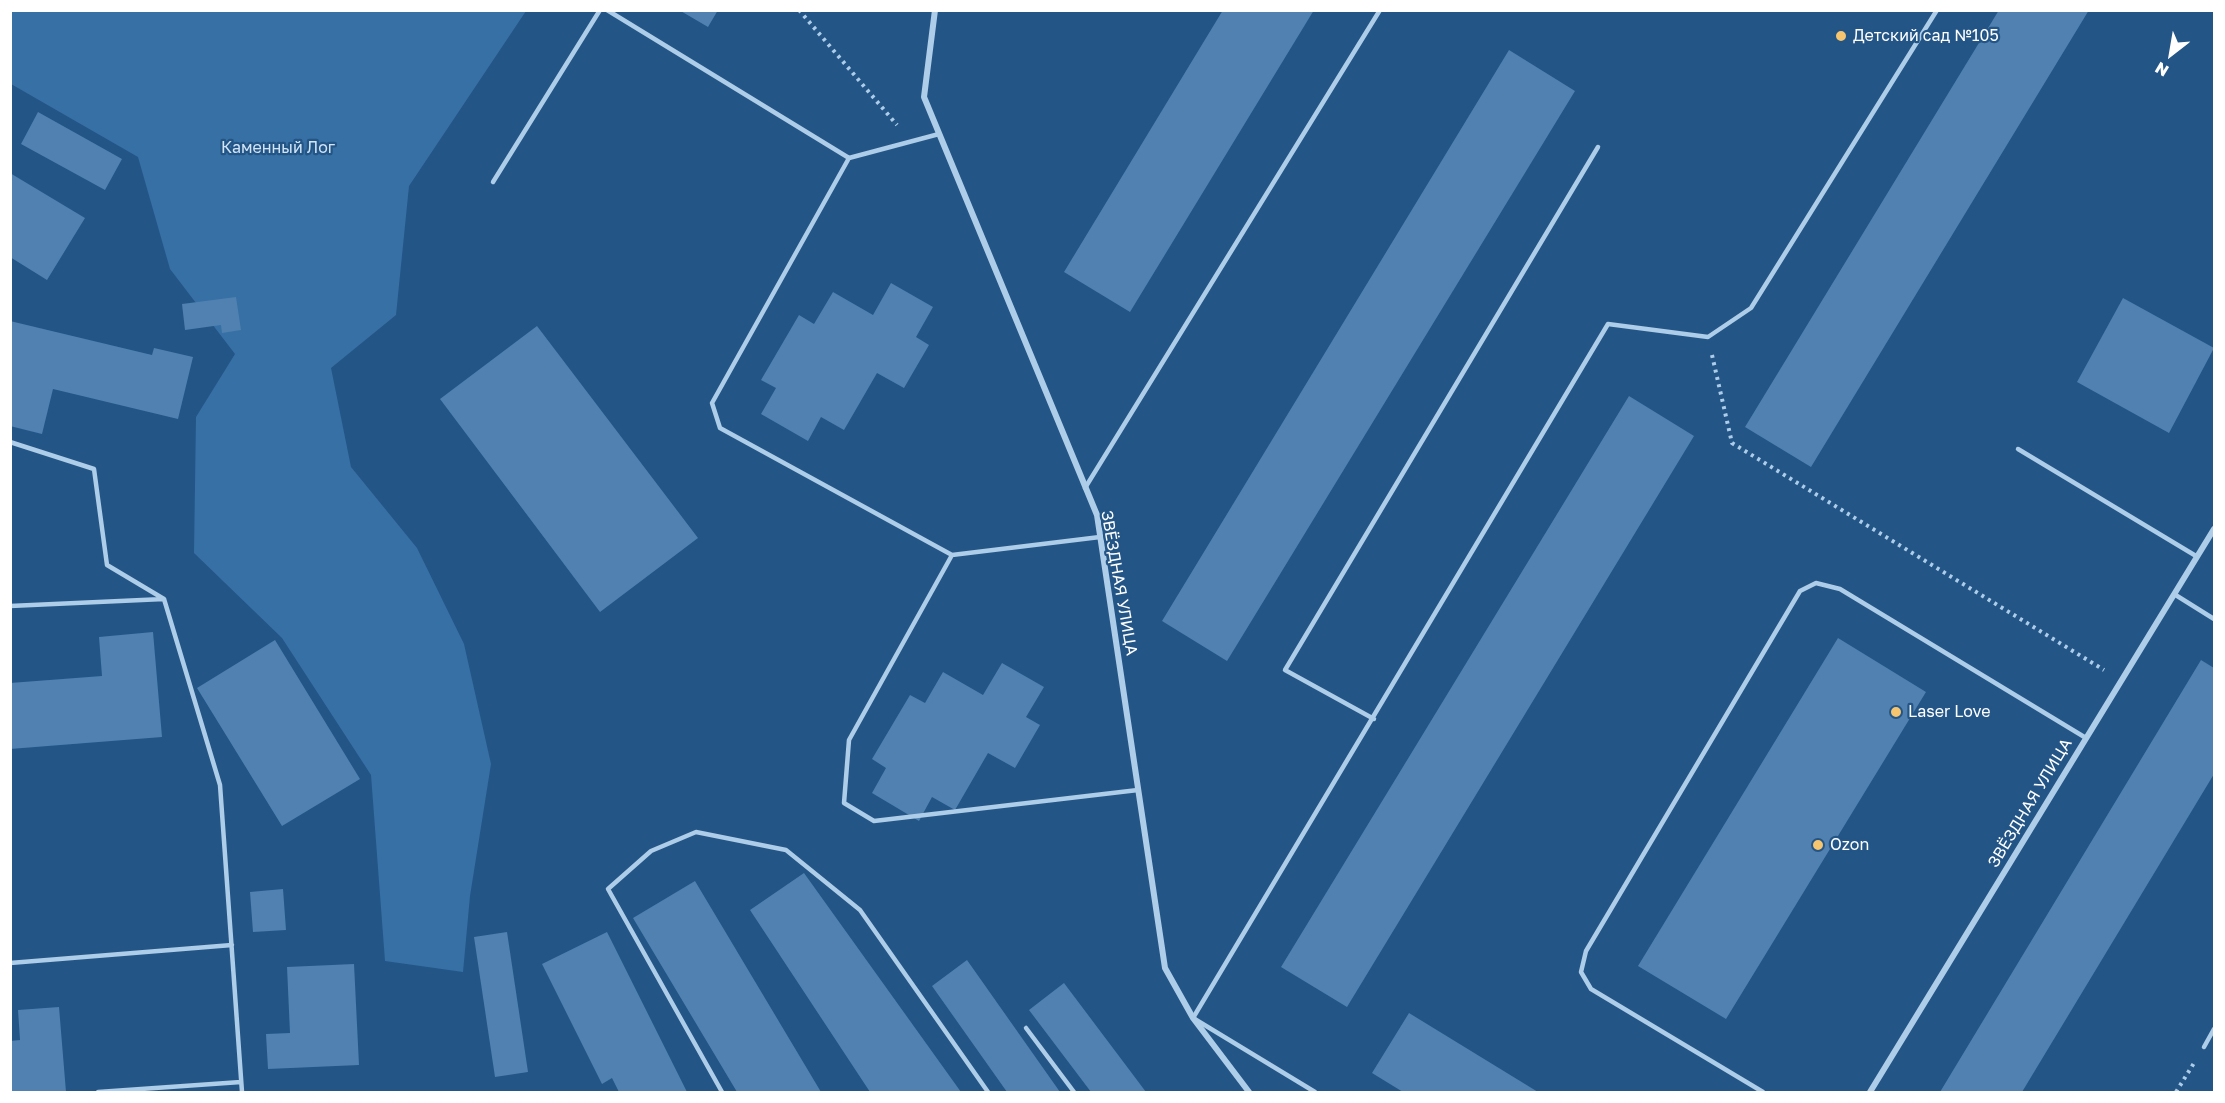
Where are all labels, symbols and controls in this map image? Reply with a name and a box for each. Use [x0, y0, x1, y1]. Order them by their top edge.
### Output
north arrow [2141, 24, 2201, 84]
place label: Детский сад №105 [1853, 26, 1999, 46]
marker: Детский сад №105 [1834, 29, 1848, 43]
text: N [2151, 58, 2172, 81]
park label: Каменный Лог [221, 138, 335, 158]
street label: ЗВЁЗДНАЯ УЛИЦА [1097, 509, 1141, 657]
place label: Laser Love [1908, 702, 1990, 722]
marker: Laser Love [1889, 705, 1903, 719]
street label: ЗВЁЗДНАЯ УЛИЦА [1984, 735, 2076, 871]
place label: Ozon [1830, 835, 1869, 855]
marker: Ozon [1811, 838, 1825, 852]

